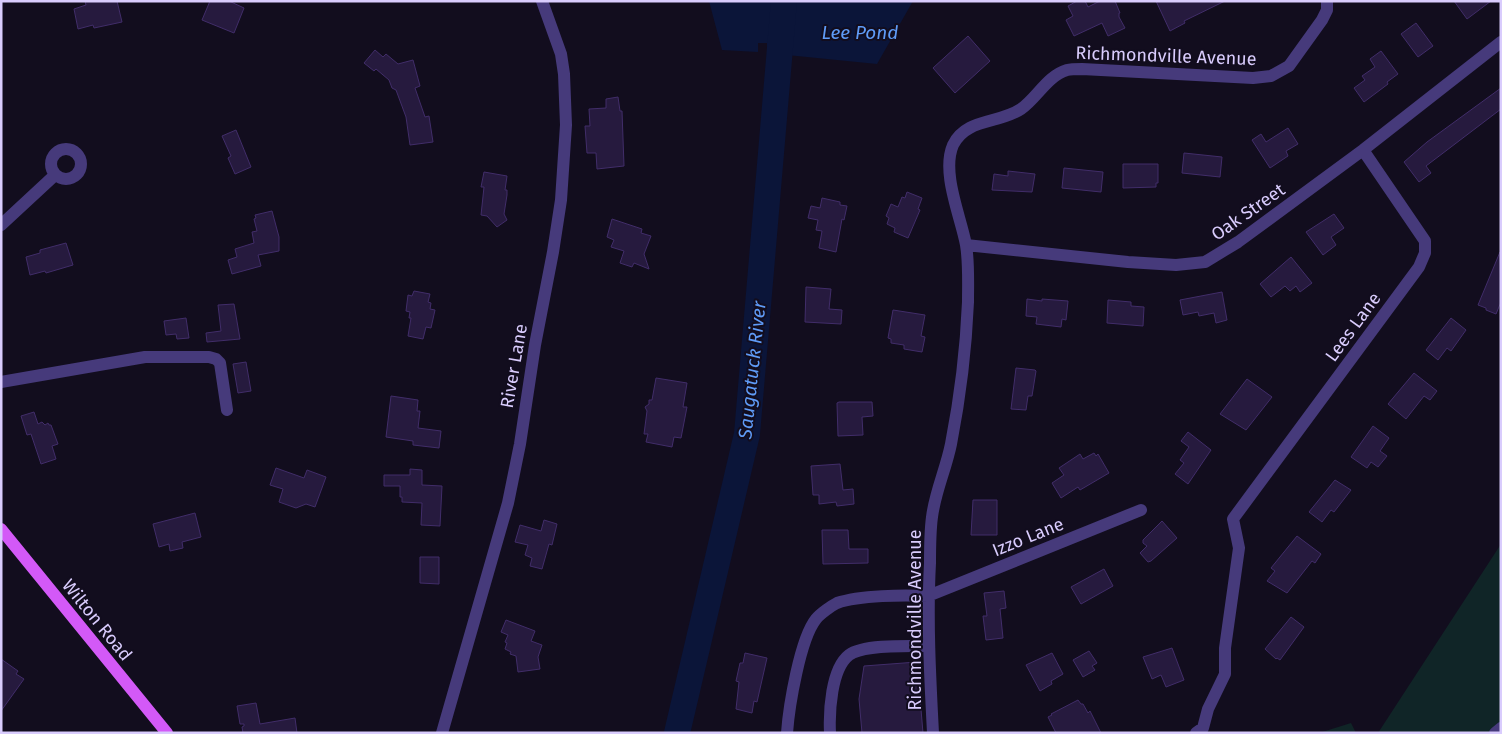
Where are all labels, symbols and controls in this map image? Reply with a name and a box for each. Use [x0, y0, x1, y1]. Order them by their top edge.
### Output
water label: Lee Pond [822, 21, 898, 44]
street label: Richmondville Avenue [1075, 42, 1257, 70]
street label: Oak Street [1207, 178, 1289, 245]
street label: Lees Lane [1321, 288, 1385, 366]
water label: Saugatuck River [733, 299, 771, 441]
street label: River Lane [496, 322, 532, 410]
street label: Izzo Lane [989, 513, 1067, 561]
street label: Richmondville Avenue [904, 529, 926, 711]
street label: Wilton Road [57, 575, 137, 665]

